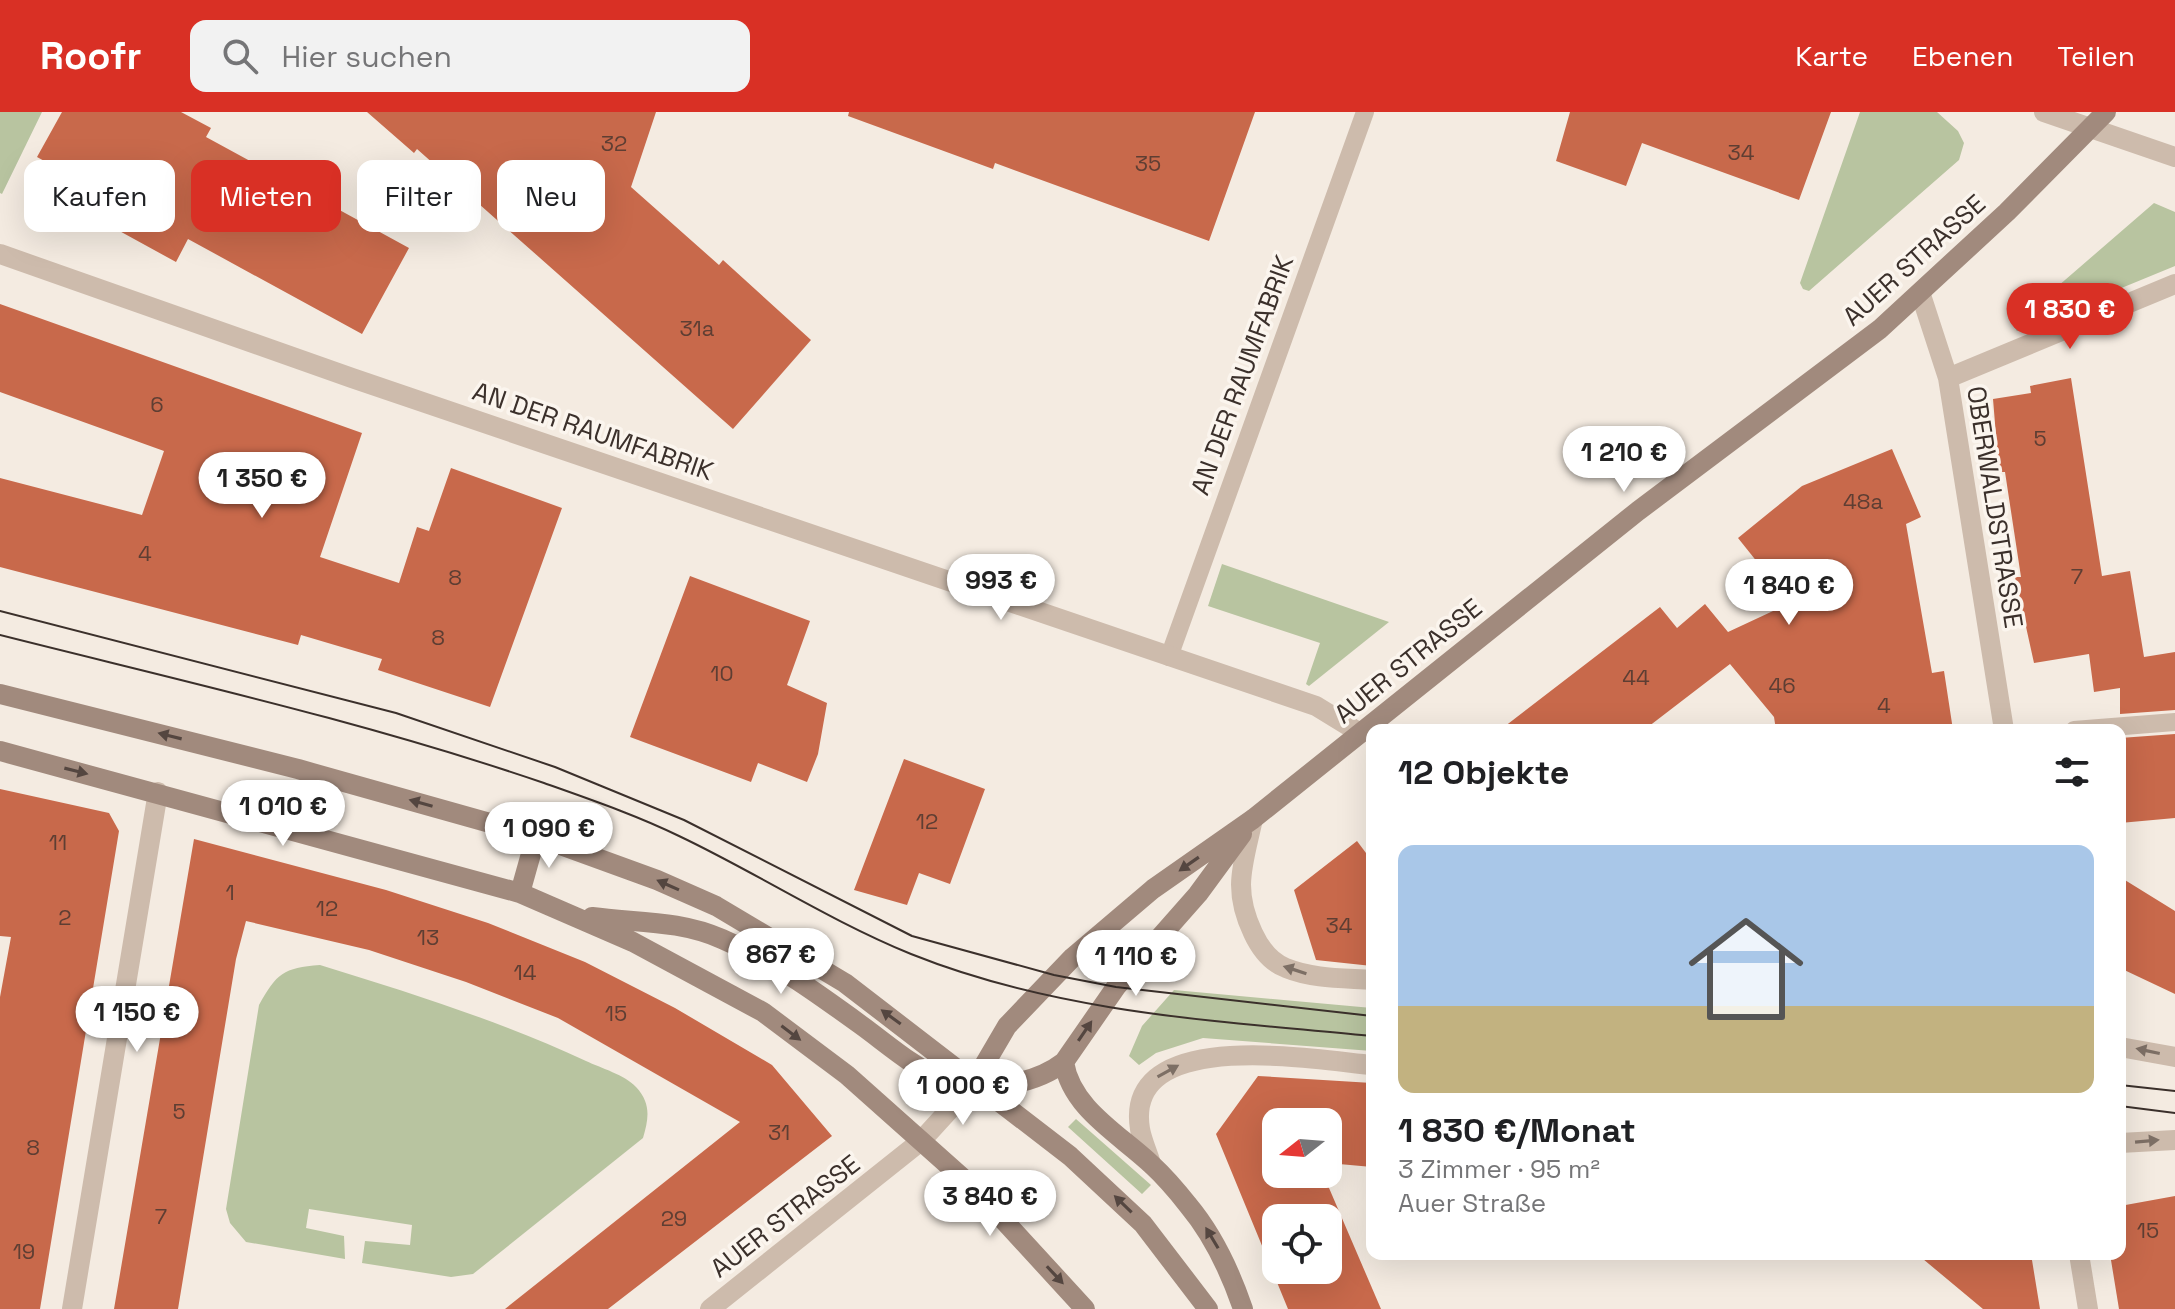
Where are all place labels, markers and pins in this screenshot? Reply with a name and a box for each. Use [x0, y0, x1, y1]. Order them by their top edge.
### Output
pin: 1 830 € [1996, 283, 2144, 351]
pin: 1 210 € [1550, 426, 1698, 494]
pin: 1 350 € [188, 452, 336, 520]
pin: 993 € [945, 554, 1057, 622]
pin: 1 840 € [1715, 559, 1863, 627]
pin: 1 010 € [209, 780, 357, 848]
pin: 1 090 € [475, 802, 623, 870]
pin: 867 € [725, 928, 837, 996]
pin: 1 110 € [1062, 930, 1210, 998]
pin: 1 150 € [63, 986, 211, 1054]
pin: 1 000 € [889, 1059, 1037, 1127]
pin: 3 840 € [916, 1170, 1064, 1238]

